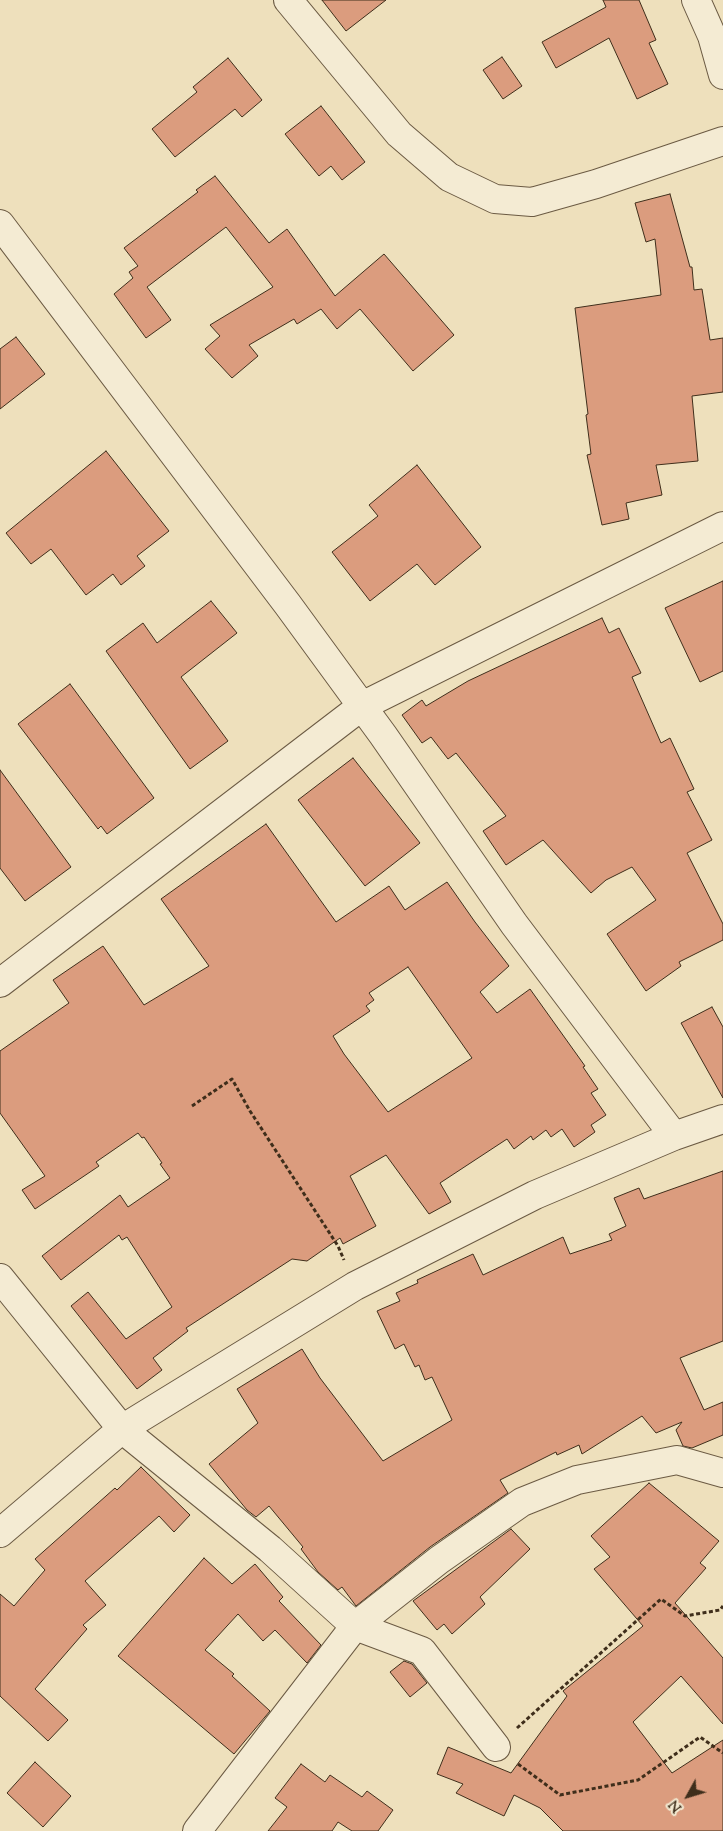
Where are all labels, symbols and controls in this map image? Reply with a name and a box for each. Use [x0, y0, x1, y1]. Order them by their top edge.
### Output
north arrow [663, 1771, 713, 1821]
text: N [665, 1795, 688, 1816]

